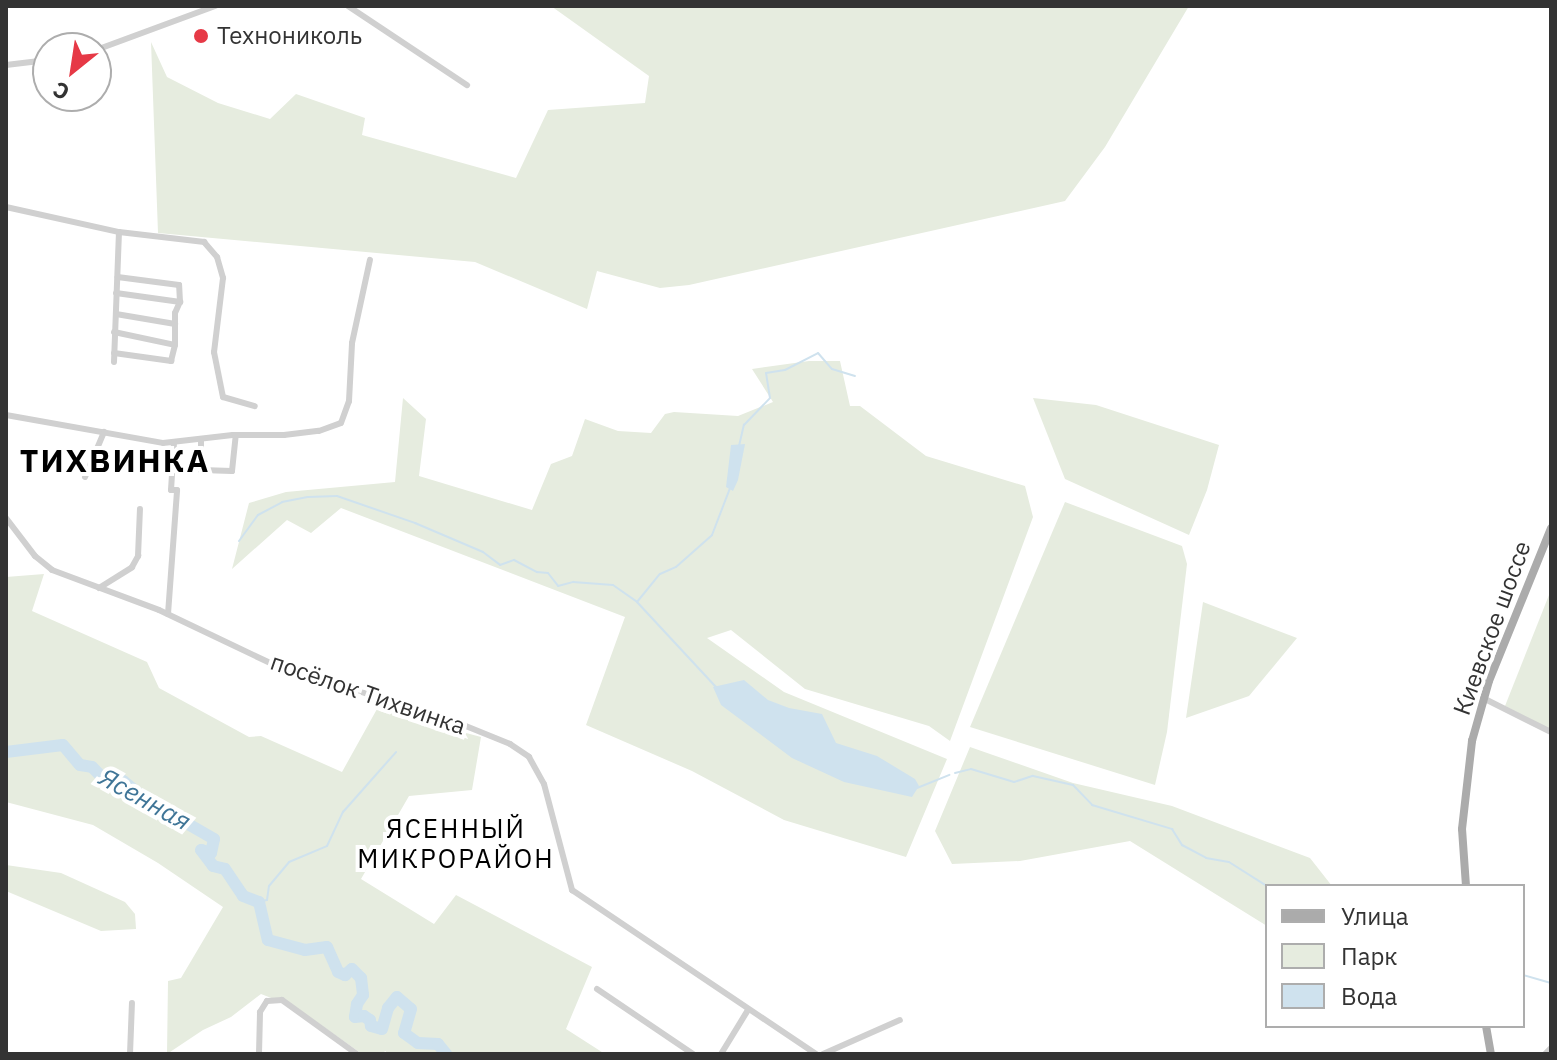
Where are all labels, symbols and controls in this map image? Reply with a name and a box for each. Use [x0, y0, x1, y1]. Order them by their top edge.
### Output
place label: Технониколь [217, 22, 362, 50]
marker: Технониколь [192, 27, 210, 45]
north arrow [32, 32, 112, 112]
text: С [47, 75, 74, 108]
district label: ТИХВИНКА [20, 441, 210, 479]
street label: Киевское шоссе [1447, 537, 1537, 719]
street label: посёлок Тихвинка [267, 647, 469, 741]
water label: Ясенная [94, 761, 196, 837]
district label: ЯСЕННЫЙ МИКРОРАЙОН [357, 813, 555, 874]
legend [1265, 884, 1525, 1028]
text: Улица [1341, 900, 1409, 932]
text: Парк [1341, 940, 1398, 972]
text: Вода [1341, 980, 1397, 1012]

